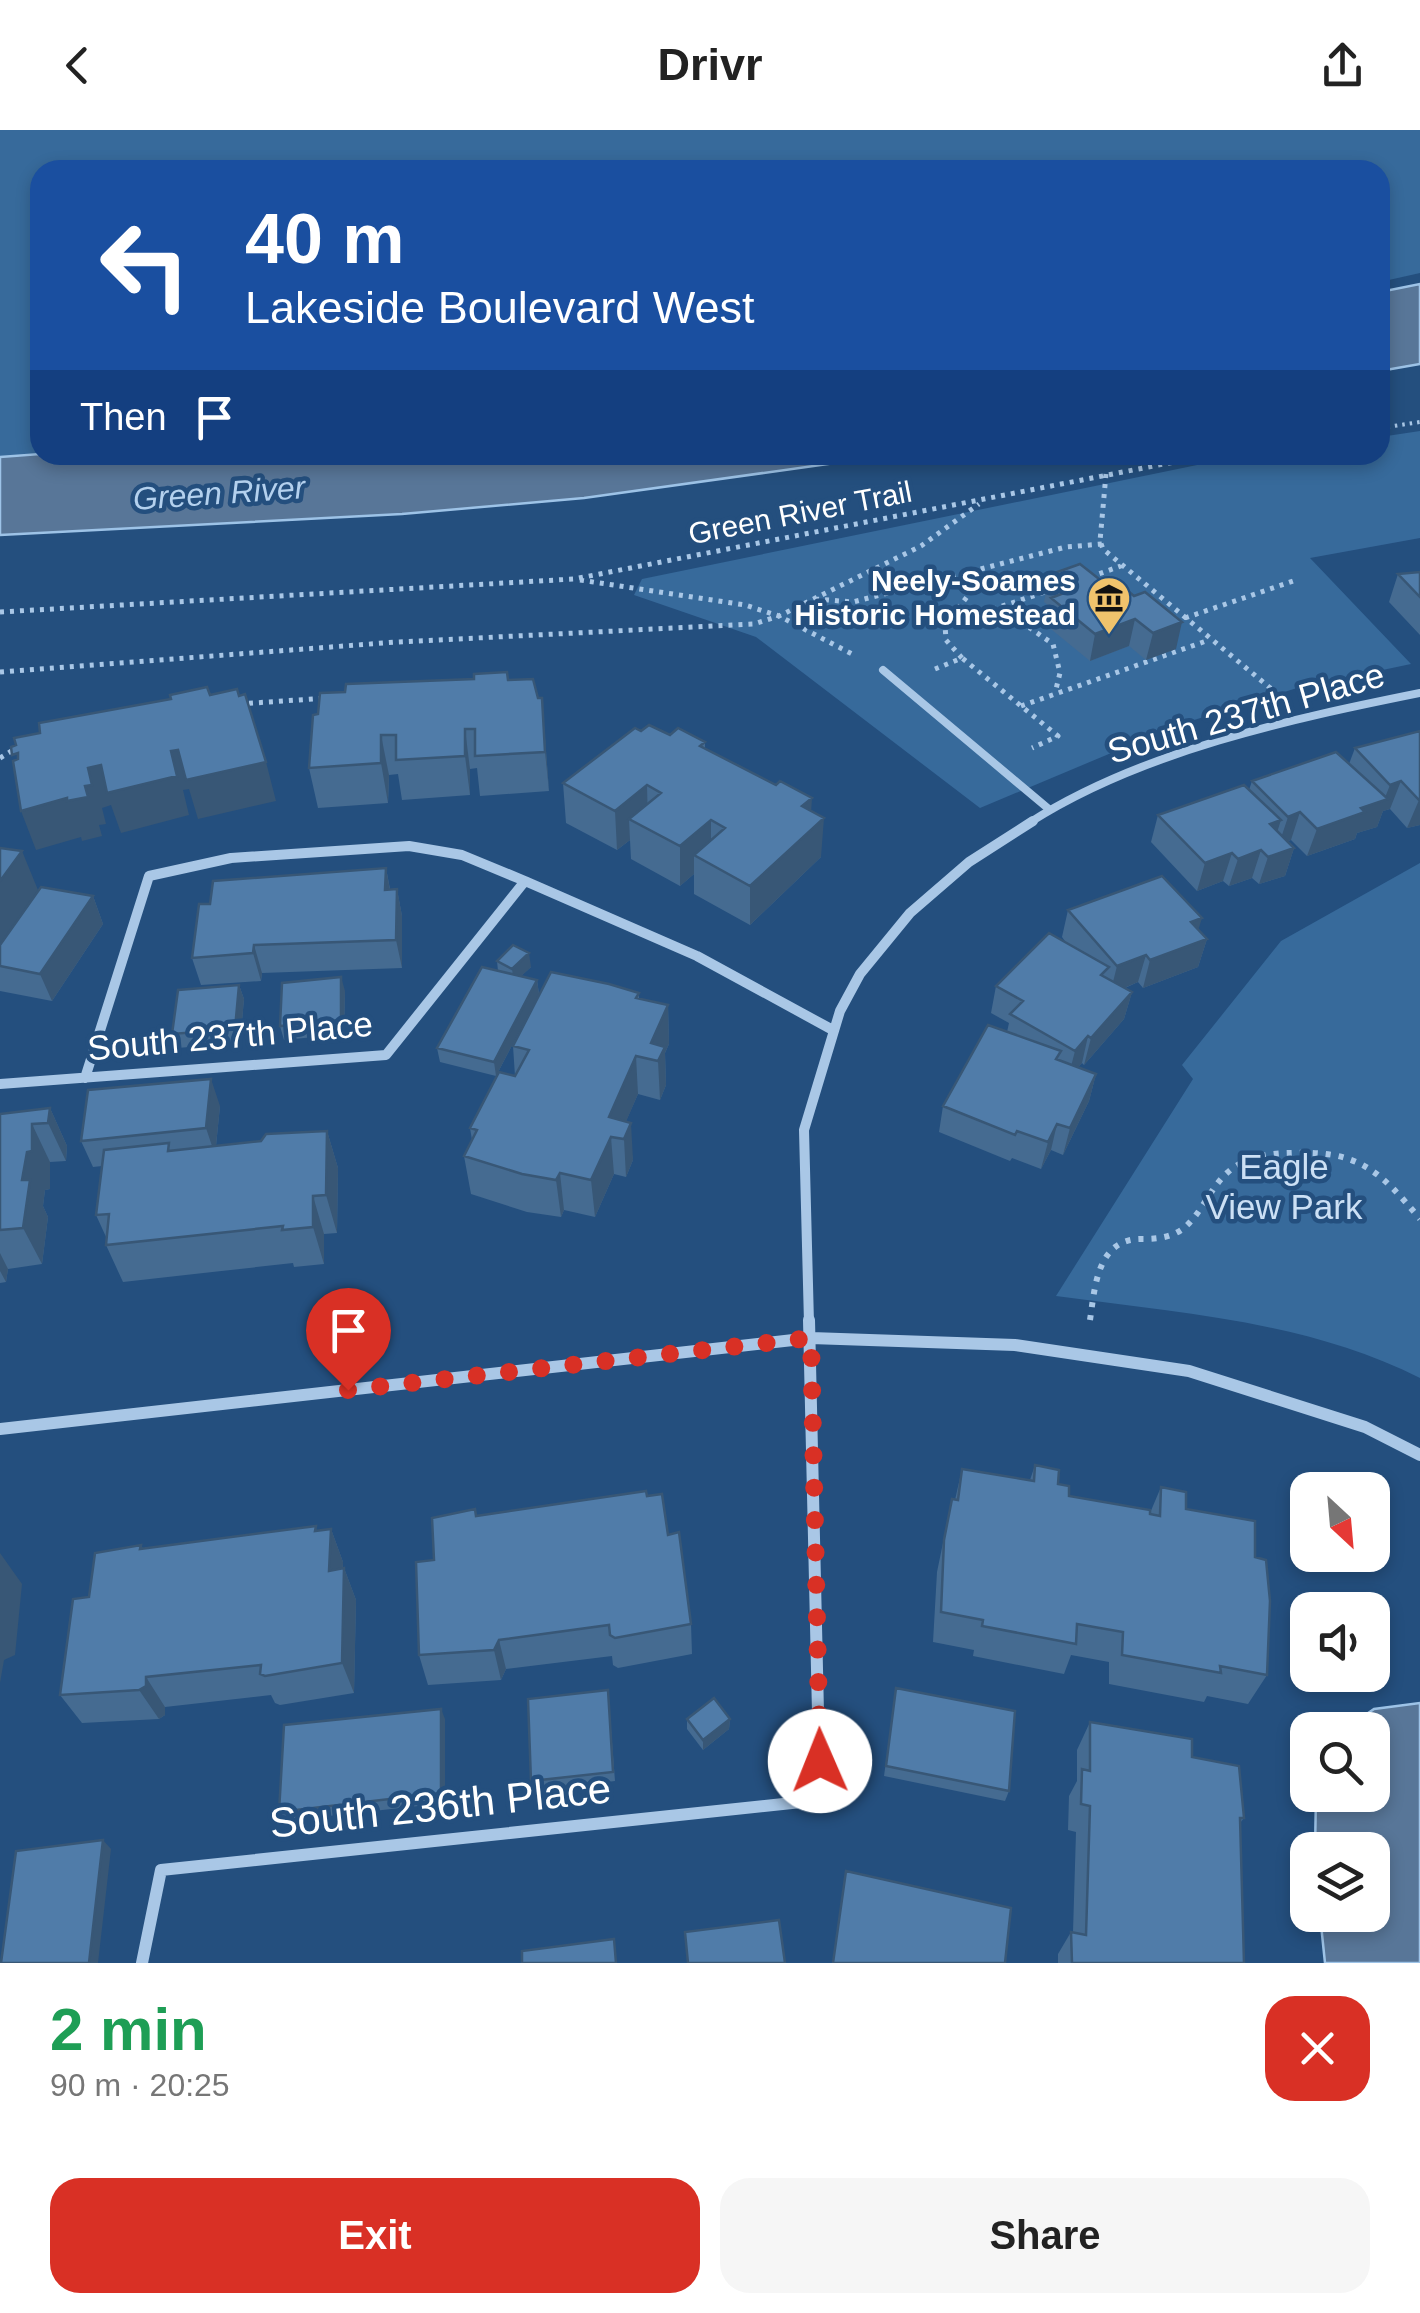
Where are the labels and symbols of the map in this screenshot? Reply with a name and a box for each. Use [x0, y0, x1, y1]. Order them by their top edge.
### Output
water label: Green River [132, 469, 308, 517]
street label: Green River Trail [685, 475, 914, 550]
place label: Neely-Soames Historic Homestead [794, 564, 1076, 631]
museum icon: Neely-Soames Historic Homestead [1086, 575, 1132, 636]
street label: South 237th Place [1103, 654, 1389, 771]
street label: South 237th Place [86, 1004, 374, 1067]
park label: Eagle View Park [1206, 1147, 1363, 1226]
pin [306, 1288, 391, 1391]
north arrow [1290, 1472, 1390, 1572]
position arrow [768, 1709, 872, 1813]
street label: South 236th Place [267, 1764, 613, 1847]

